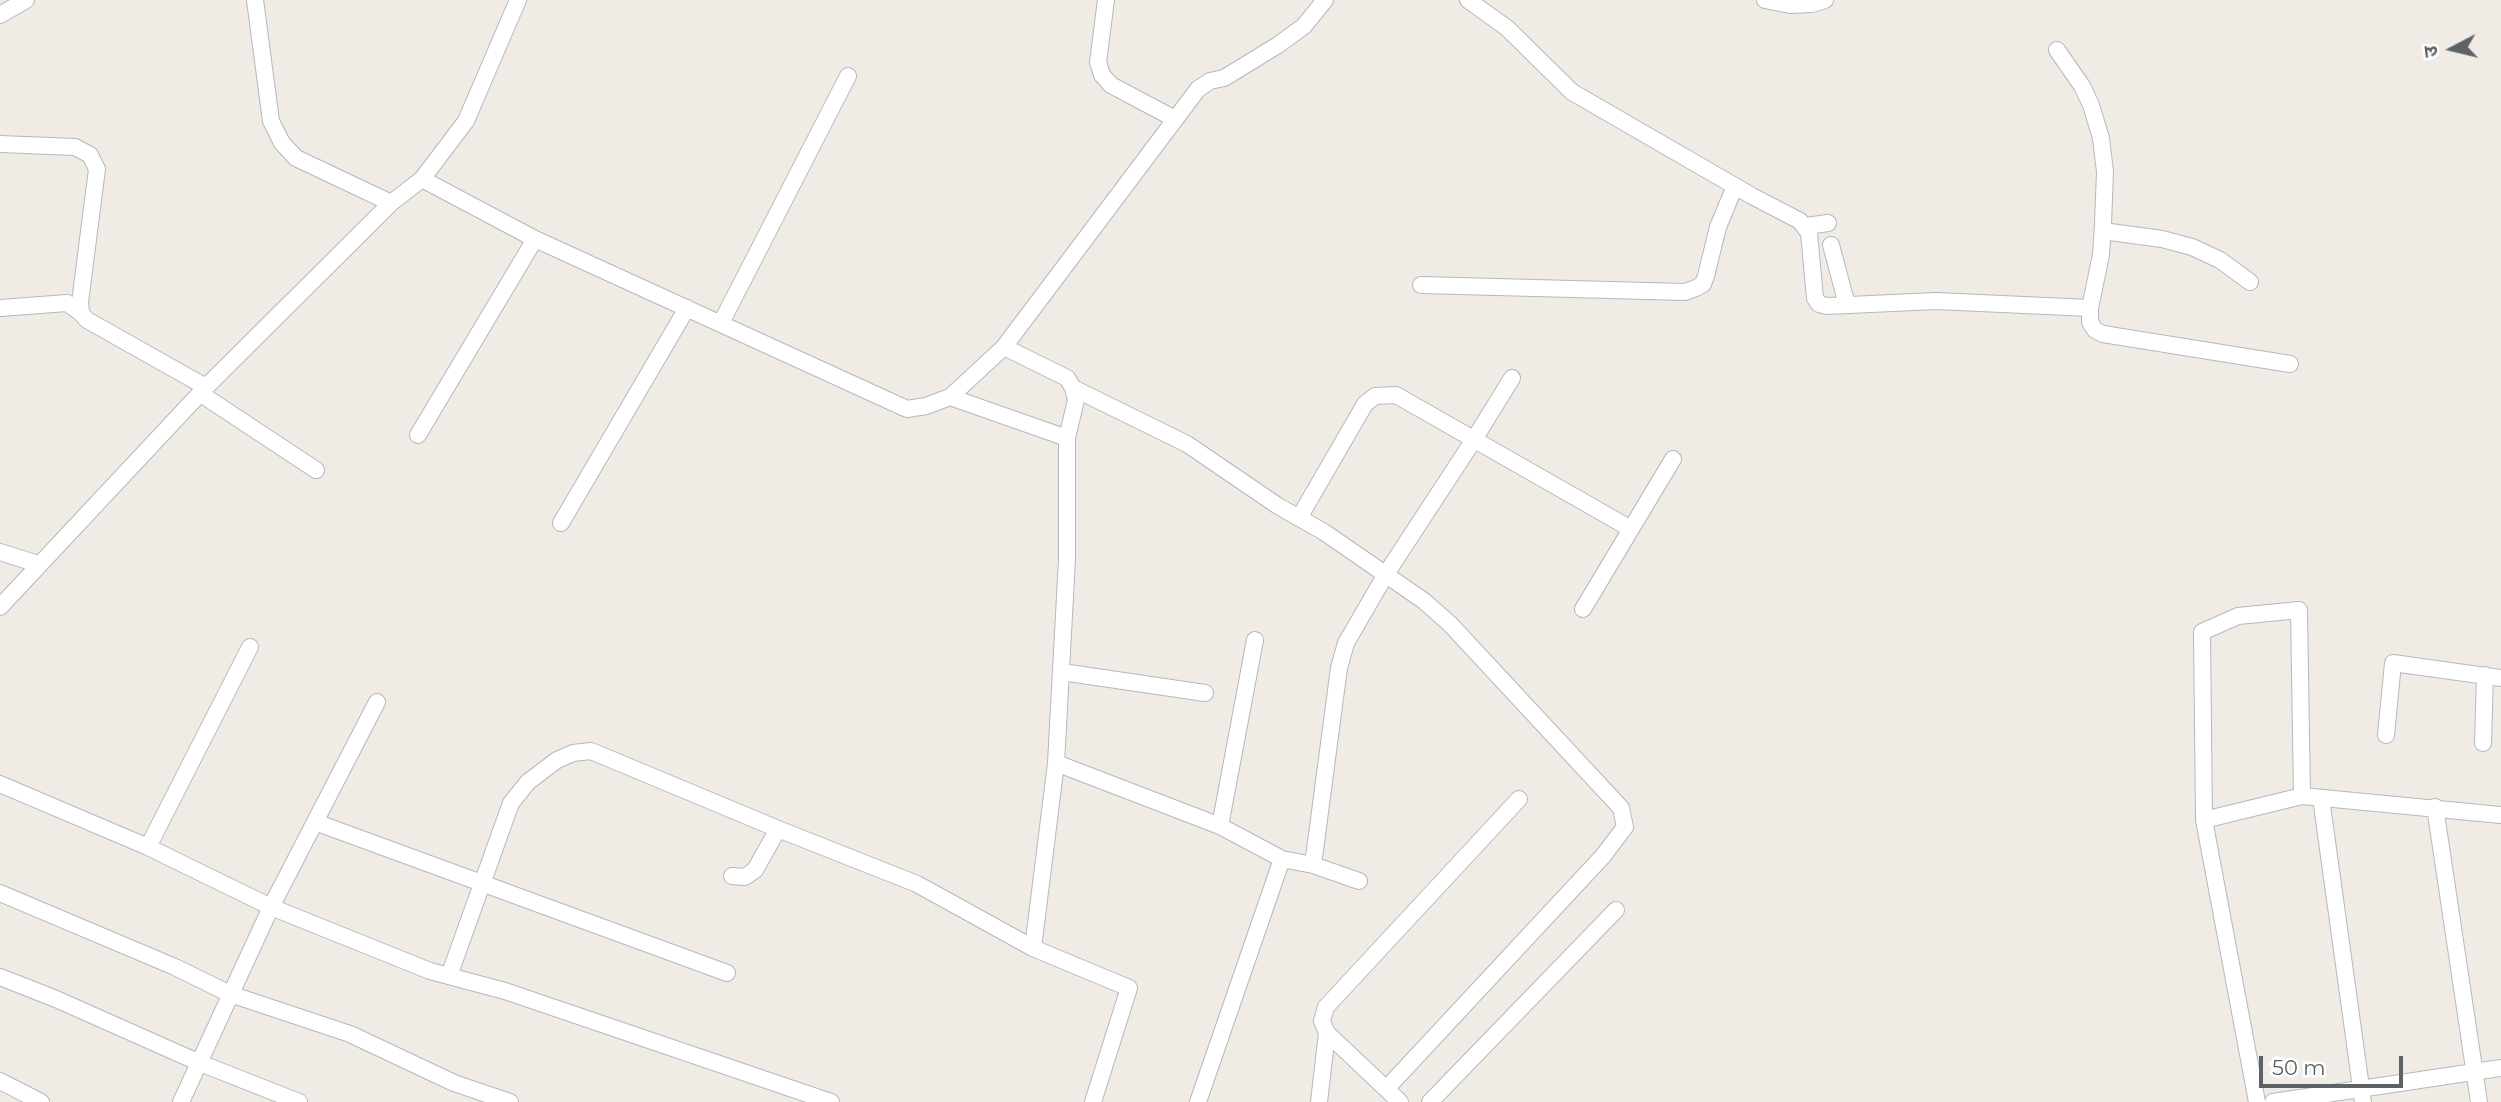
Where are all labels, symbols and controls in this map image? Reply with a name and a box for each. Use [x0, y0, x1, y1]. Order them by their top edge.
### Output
north arrow [2417, 14, 2487, 84]
text: उ [2419, 45, 2443, 59]
scale bar [2263, 1042, 2406, 1086]
text: 50 m [2272, 1055, 2326, 1080]

